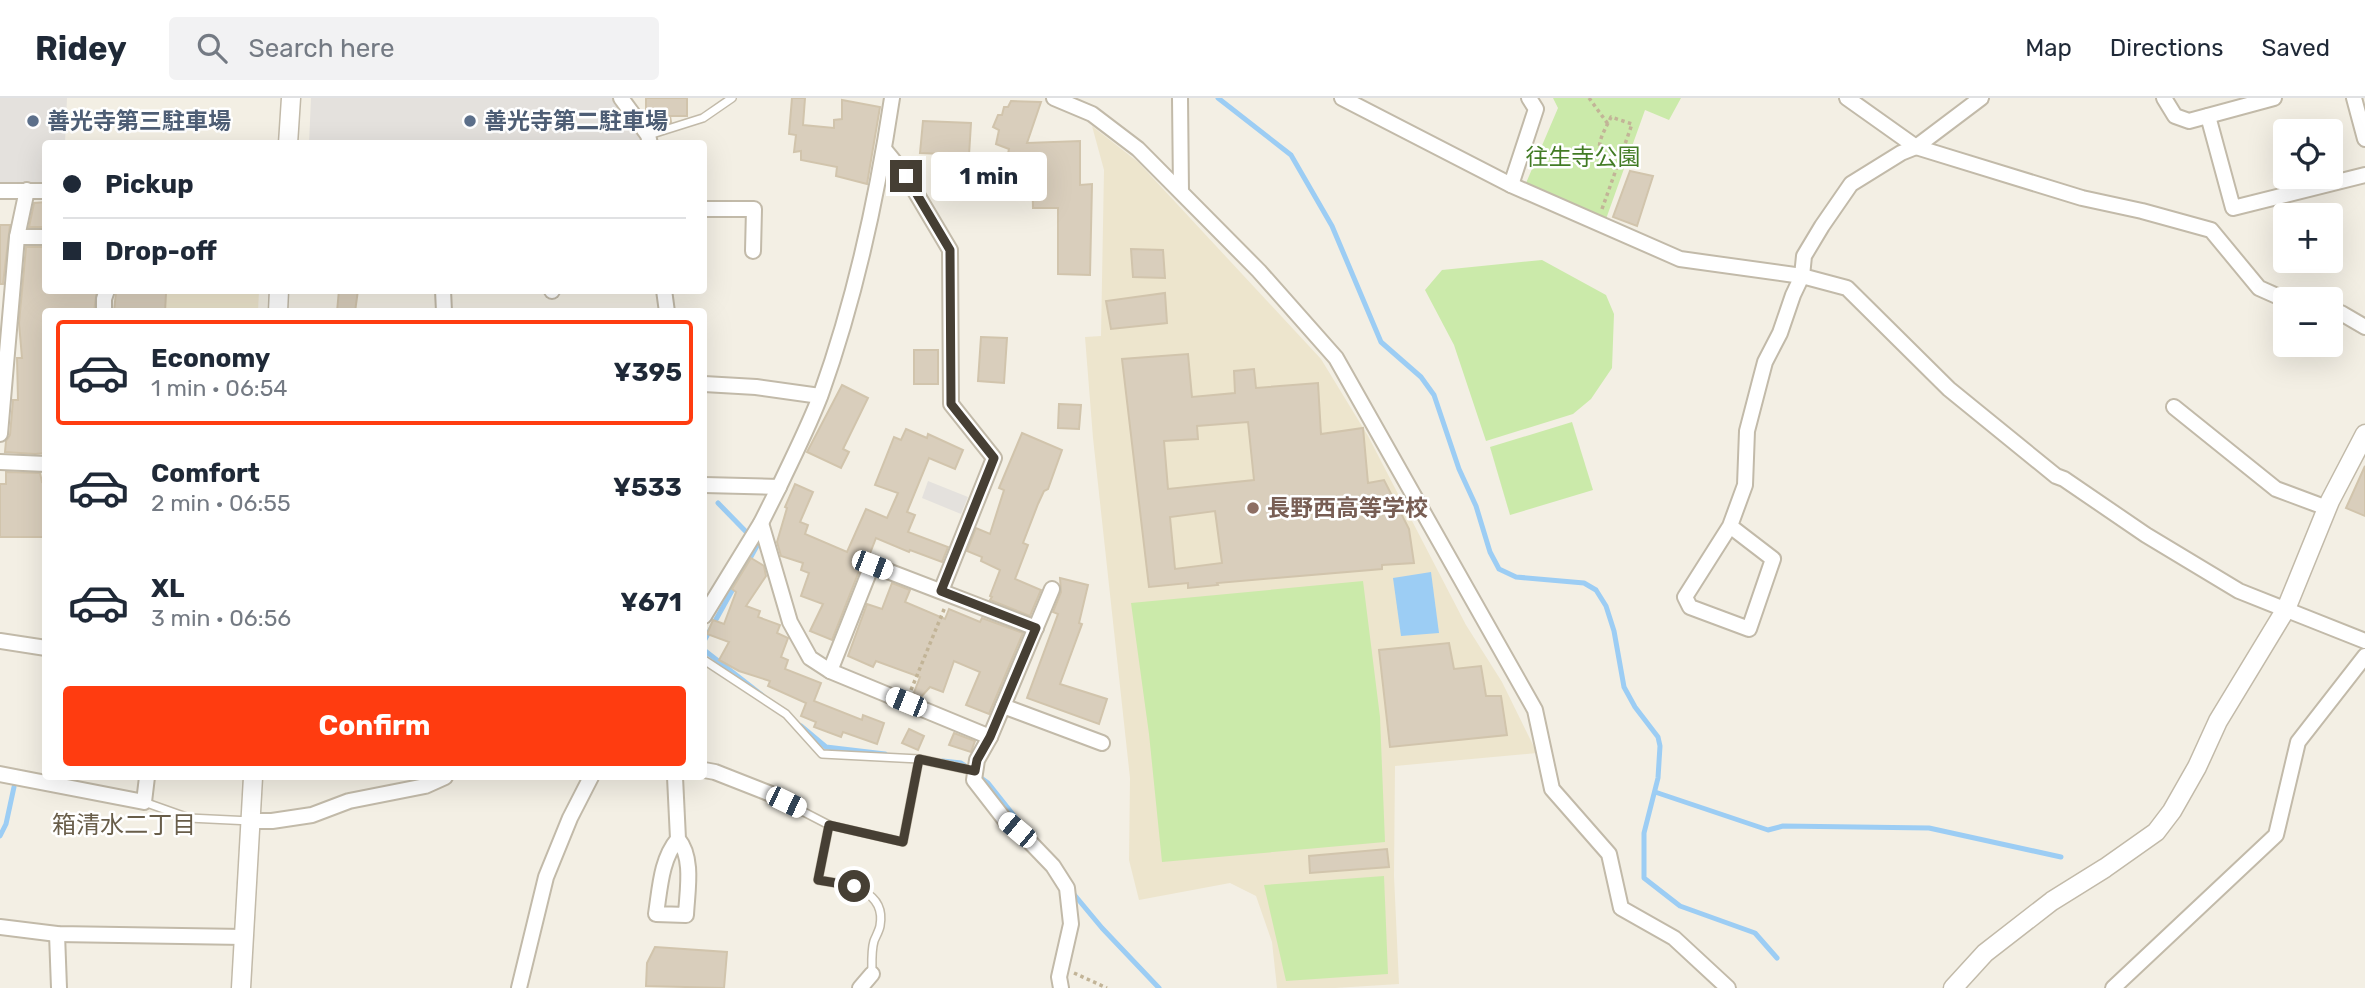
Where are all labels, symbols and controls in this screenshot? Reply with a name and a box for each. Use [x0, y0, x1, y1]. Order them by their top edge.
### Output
search box [169, 17, 659, 80]
text: Ridey [35, 29, 127, 68]
icon: search [193, 29, 231, 67]
text: Search here [249, 33, 394, 64]
text: Map [2025, 34, 2072, 62]
text: Directions [2110, 34, 2223, 62]
text: Saved [2261, 34, 2330, 62]
place label: 善光寺第三駐車場 [47, 107, 231, 135]
place label: 善光寺第二駐車場 [484, 107, 668, 135]
marker: 善光寺第三駐車場 [25, 113, 41, 129]
marker: 善光寺第二駐車場 [462, 113, 478, 129]
map controls [2273, 119, 2343, 357]
button: locate [2273, 119, 2343, 189]
park label: 往生寺公園 [1526, 143, 1641, 171]
callout: 1 min [930, 152, 1046, 200]
route end [890, 160, 922, 192]
text: 1 min [960, 162, 1018, 190]
text: Pickup [105, 169, 194, 200]
button: + [2273, 203, 2343, 273]
text: Drop-off [105, 236, 217, 267]
button: − [2273, 287, 2343, 357]
icon: car [67, 341, 130, 404]
text: Economy [151, 343, 270, 374]
text: ¥395 [613, 357, 682, 388]
text: 1 min · 06:54 [151, 374, 288, 402]
icon: car [67, 456, 130, 519]
text: Comfort [151, 458, 260, 489]
text: ¥533 [613, 472, 682, 503]
text: 2 min · 06:55 [151, 489, 291, 517]
place label: 長野西高等学校 [1267, 494, 1428, 522]
marker: 長野西高等学校 [1245, 500, 1261, 516]
car [849, 548, 896, 582]
icon: car [67, 571, 130, 634]
text: XL [151, 573, 184, 604]
text: ¥671 [620, 587, 682, 618]
text: 3 min · 06:56 [151, 604, 291, 632]
car [883, 684, 930, 720]
button: Confirm [63, 686, 686, 766]
car [763, 783, 810, 821]
car [995, 808, 1040, 852]
district label: 箱清水二丁目 [52, 811, 196, 839]
route start [838, 870, 870, 902]

